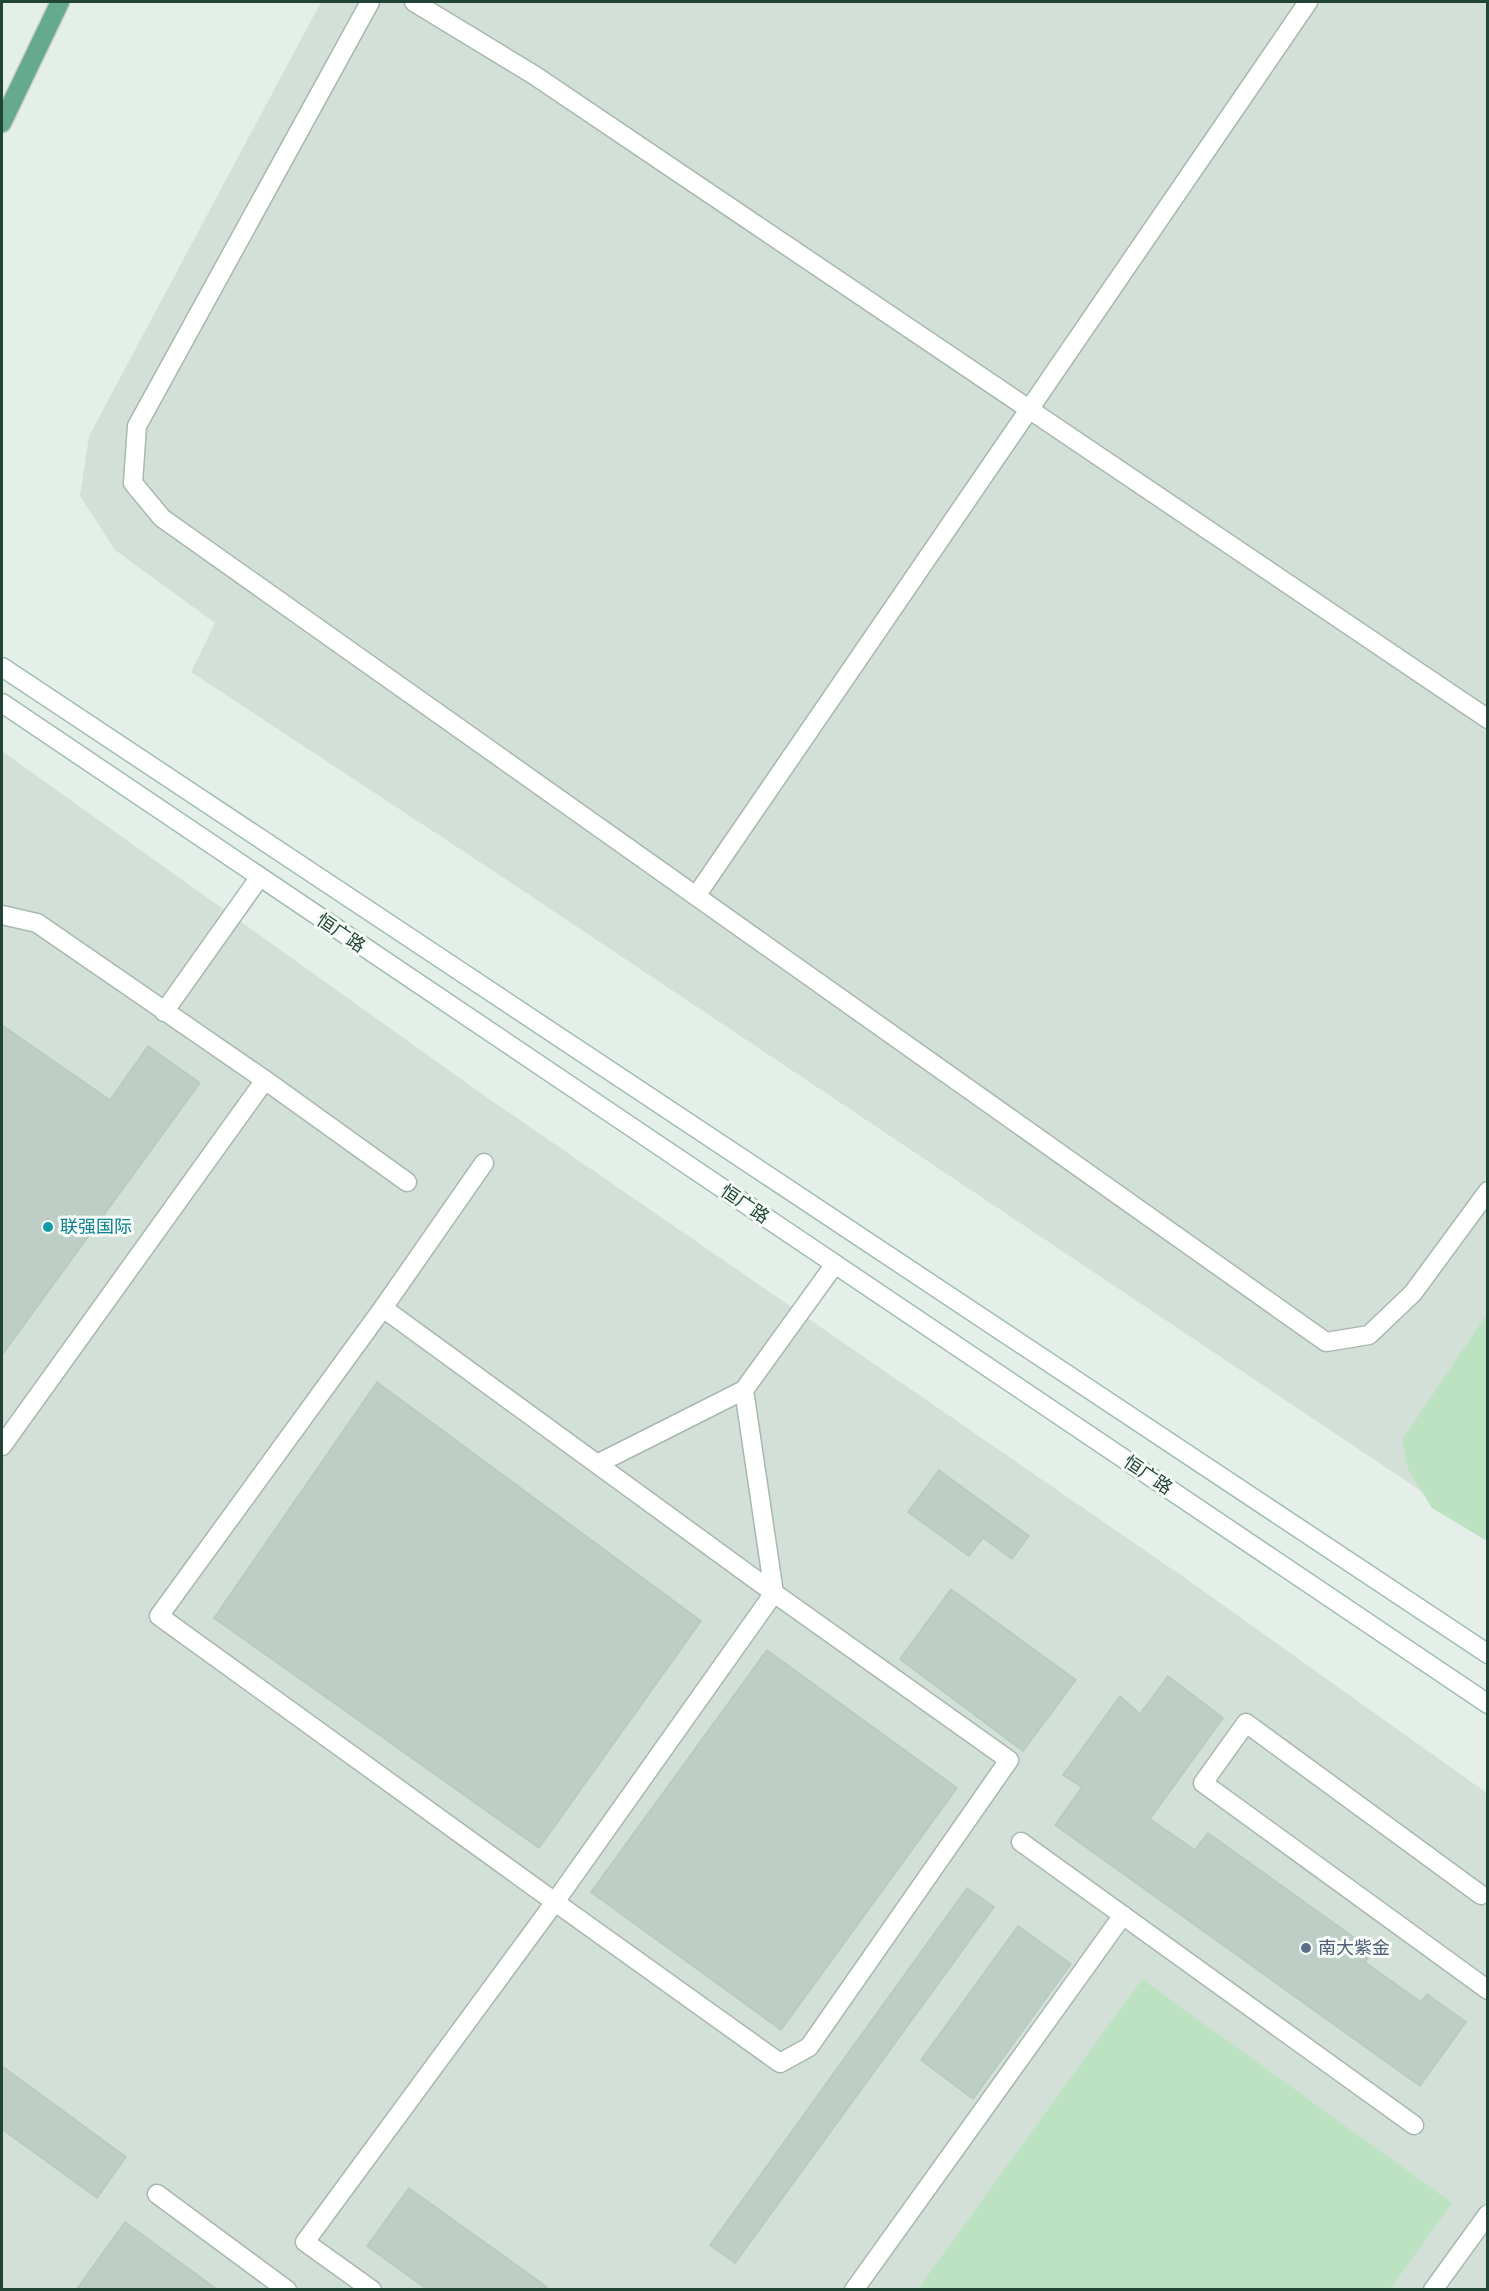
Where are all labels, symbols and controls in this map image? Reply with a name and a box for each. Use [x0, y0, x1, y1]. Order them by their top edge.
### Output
street label: 恒广路 [313, 909, 370, 956]
street label: 恒广路 [717, 1180, 774, 1227]
place label: 联强国际 [60, 1216, 132, 1237]
marker: 联强国际 [41, 1220, 55, 1234]
street label: 恒广路 [1120, 1451, 1177, 1498]
place label: 南大紫金 [1318, 1937, 1390, 1958]
marker: 南大紫金 [1299, 1941, 1313, 1955]

